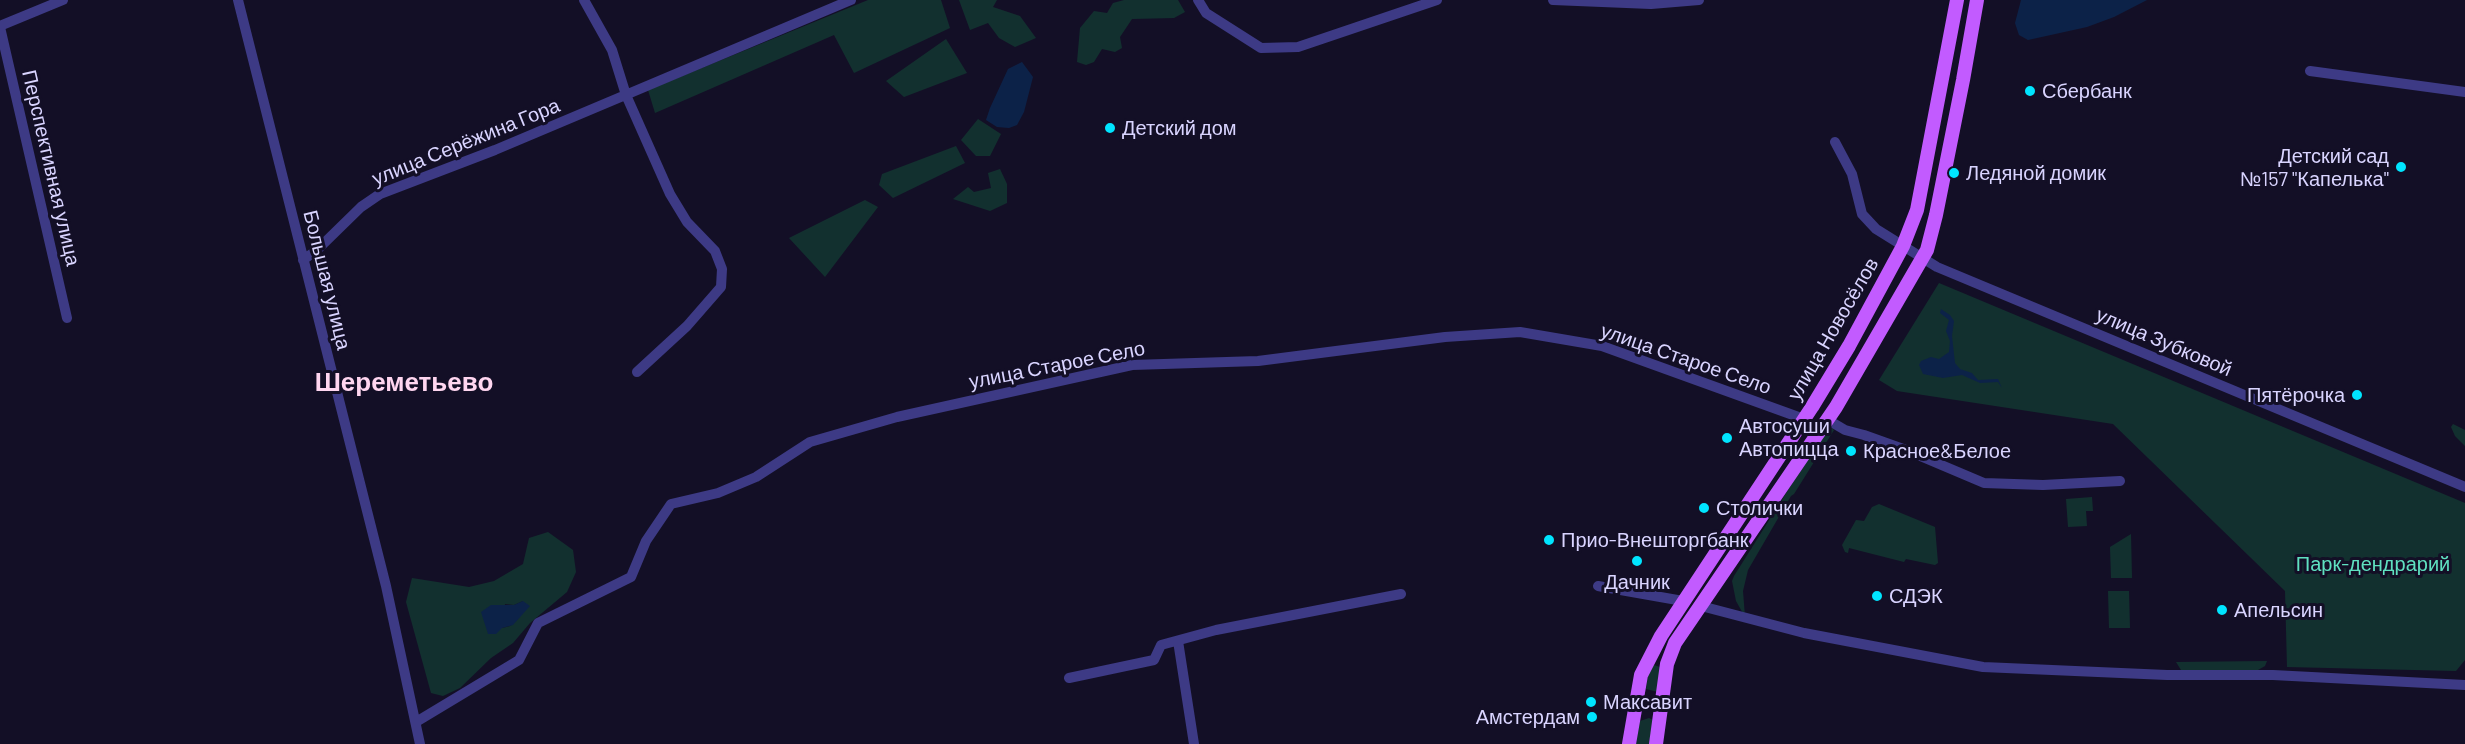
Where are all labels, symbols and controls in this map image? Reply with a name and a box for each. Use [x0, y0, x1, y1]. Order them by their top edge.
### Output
street label: Перспективная улица [17, 68, 85, 268]
place label: Сбербанк [2042, 79, 2132, 103]
marker: Сбербанк [2023, 84, 2037, 98]
street label: улица Серёжина Гора [369, 93, 563, 191]
place label: Детский дом [1122, 116, 1237, 140]
marker: Детский дом [1103, 121, 1117, 135]
place label: Детский сад №157 "Капелька" [2240, 144, 2389, 191]
marker: Детский сад №157 "Капелька" [2394, 160, 2408, 174]
place label: Ледяной домик [1966, 161, 2106, 185]
marker: Ледяной домик [1947, 166, 1961, 180]
street label: Большая улица [298, 208, 356, 352]
street label: улица Новосёлов [1782, 253, 1884, 405]
street label: улица Зубковой [2092, 303, 2236, 381]
street label: улица Старое Село [1598, 319, 1774, 399]
street label: улица Старое Село [967, 336, 1147, 394]
district label: Шереметьево [315, 366, 493, 398]
place label: Пятёрочка [2247, 383, 2345, 407]
marker: Пятёрочка [2350, 388, 2364, 402]
place label: Автосуши Автопицца [1739, 414, 1839, 461]
marker: Автосуши Автопицца [1720, 431, 1734, 445]
place label: Красное&Белое [1863, 439, 2011, 463]
marker: Красное&Белое [1844, 444, 1858, 458]
place label: Столички [1716, 496, 1803, 520]
marker: Столички [1697, 501, 1711, 515]
place label: Прио-Внешторгбанк [1561, 528, 1749, 552]
marker: Прио-Внешторгбанк [1542, 533, 1556, 547]
park label: Парк-дендрарий [2296, 552, 2450, 576]
marker: Дачник [1630, 554, 1644, 568]
place label: Дачник [1604, 570, 1670, 594]
place label: СДЭК [1889, 584, 1943, 608]
marker: СДЭК [1870, 589, 1884, 603]
place label: Апельсин [2234, 598, 2323, 622]
marker: Апельсин [2215, 603, 2229, 617]
place label: Максавит [1603, 690, 1692, 714]
marker: Максавит [1584, 695, 1598, 709]
place label: Амстердам [1476, 705, 1580, 729]
marker: Амстердам [1585, 710, 1599, 724]

